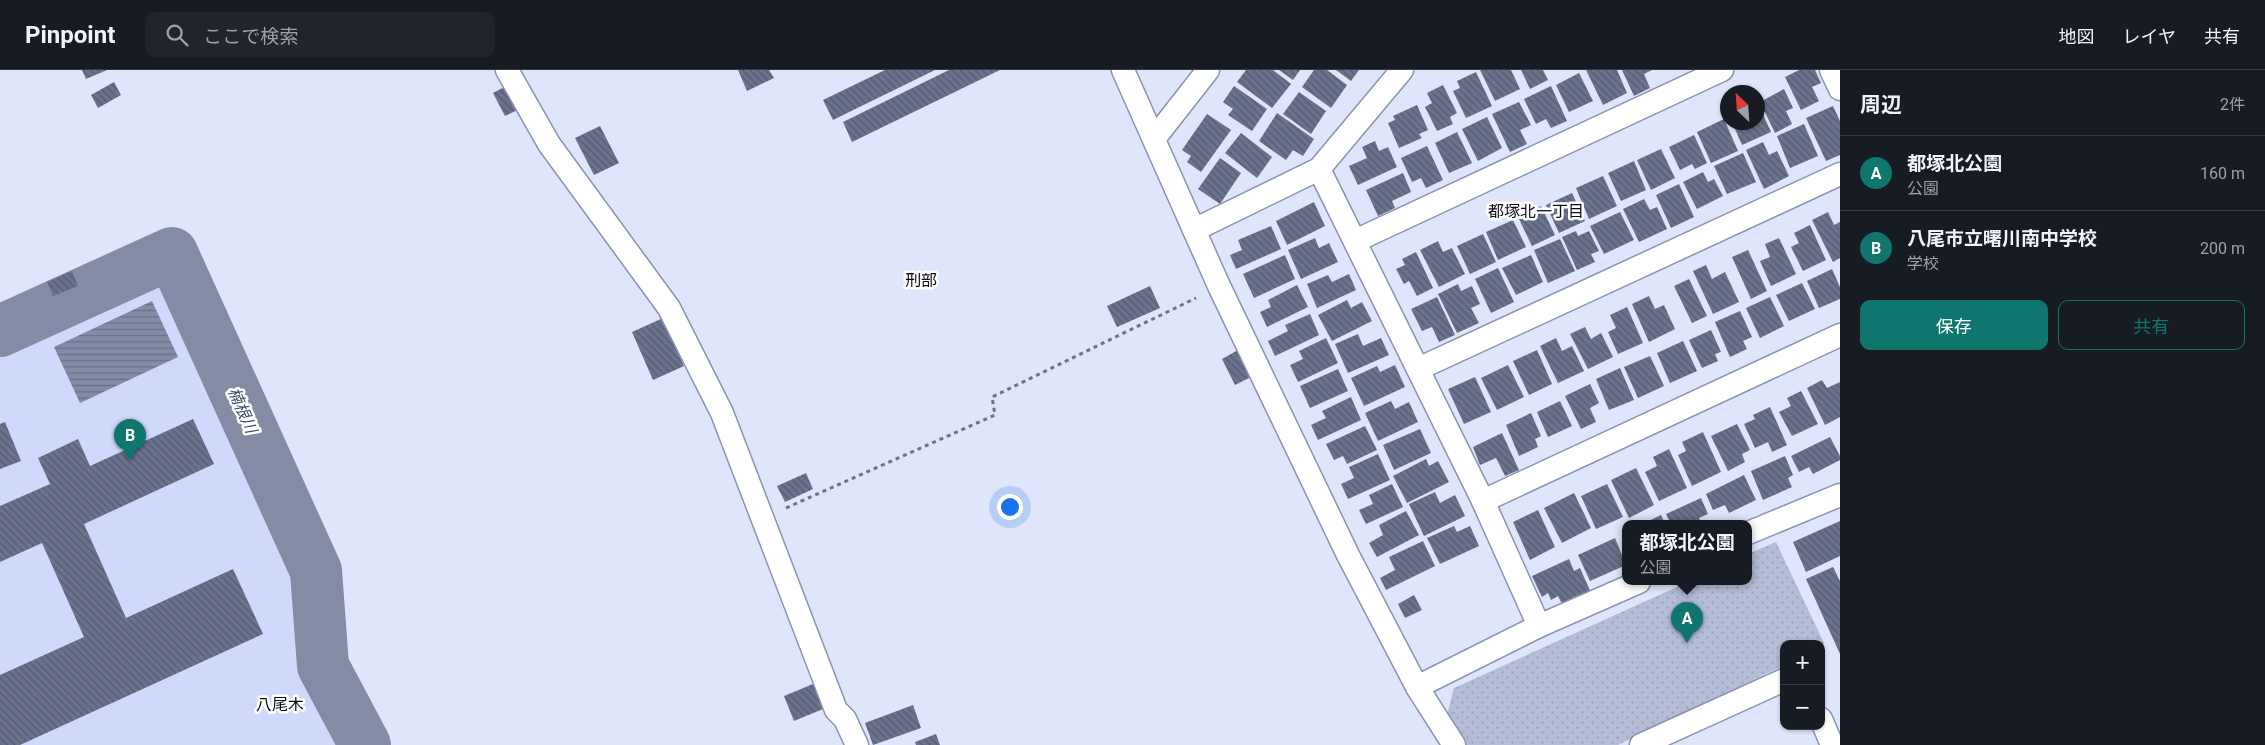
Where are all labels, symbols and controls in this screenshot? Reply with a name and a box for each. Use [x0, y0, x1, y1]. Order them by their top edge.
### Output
search box [145, 12, 495, 57]
text: Pinpoint [25, 21, 115, 49]
icon: search [163, 21, 191, 49]
text: ここで検索 [203, 25, 298, 48]
text: 地図 [2059, 26, 2095, 47]
text: レイヤ [2123, 26, 2176, 47]
text: 共有 [2204, 26, 2240, 47]
north arrow [1720, 85, 1765, 130]
text: 周辺 [1860, 93, 1902, 117]
text: 2件 [2220, 95, 2245, 114]
text: 都塚北公園 [1907, 152, 2002, 175]
text: A [1871, 164, 1881, 183]
text: 160 m [2200, 164, 2245, 183]
text: 公園 [1907, 179, 1939, 198]
district label: 都塚北一丁目 [1488, 202, 1584, 221]
text: 八尾市立曙川南中学校 [1907, 227, 2097, 250]
text: B [1871, 239, 1881, 258]
text: 200 m [2200, 239, 2245, 258]
text: 学校 [1907, 254, 1939, 273]
district label: 刑部 [905, 271, 937, 290]
button: 保存 [1860, 300, 2048, 350]
button: 共有 [2058, 300, 2245, 350]
water label: 楠根川 [224, 384, 262, 438]
pin: B [114, 419, 146, 460]
your location [997, 494, 1023, 520]
popup [1622, 520, 1752, 585]
text: 都塚北公園 [1639, 531, 1735, 554]
text: 公園 [1639, 558, 1672, 577]
pin: A [1671, 602, 1703, 643]
map controls [1780, 640, 1825, 730]
button: + [1780, 640, 1825, 685]
button: − [1780, 685, 1825, 730]
district label: 八尾木 [256, 695, 304, 714]

